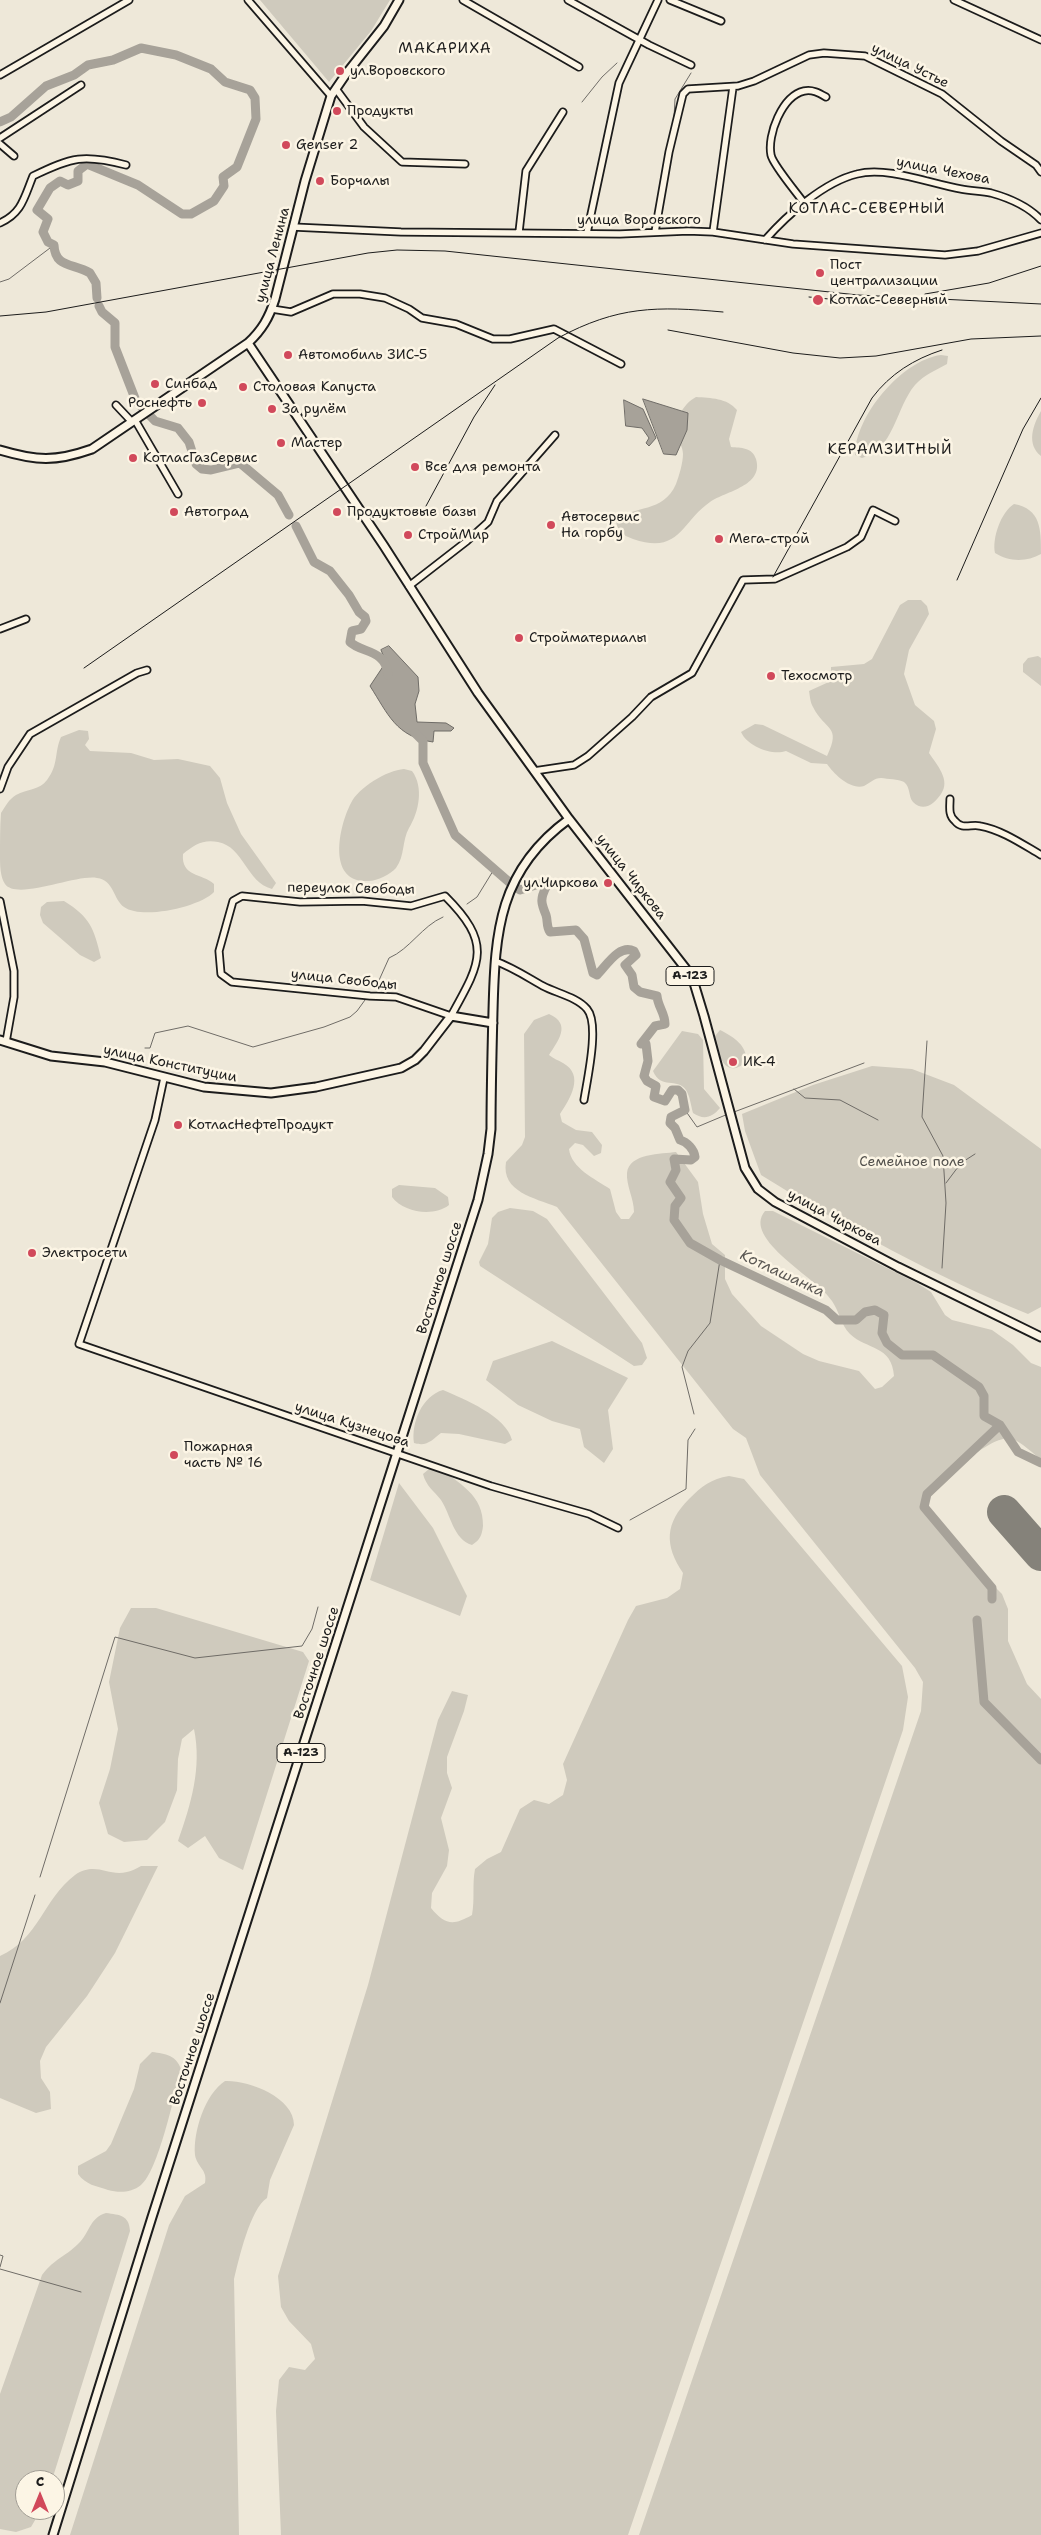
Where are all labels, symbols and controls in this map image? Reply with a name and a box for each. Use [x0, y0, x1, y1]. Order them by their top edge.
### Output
district label: МАКАРИХА [397, 40, 493, 58]
street label: улица Устье [868, 40, 952, 92]
place label: ул.Воровского [350, 63, 446, 79]
marker: ул.Воровского [334, 65, 346, 77]
place label: Продукты [347, 103, 414, 119]
marker: Продукты [331, 105, 343, 117]
place label: Genser 2 [296, 137, 358, 153]
marker: Genser 2 [280, 139, 292, 151]
street label: улица Чехова [895, 154, 991, 188]
place label: Борчалы [330, 173, 390, 189]
marker: Борчалы [314, 175, 326, 187]
district label: КОТЛАС-СЕВЕРНЫЙ [787, 200, 947, 218]
street label: улица Ленина [252, 205, 294, 305]
street label: улица Воровского [577, 212, 701, 228]
place label: Пост централизации [830, 257, 938, 290]
marker: Пост централизации [814, 267, 826, 279]
place label: Котлас-Северный [829, 292, 947, 308]
marker: Котлас-Северный [811, 293, 825, 307]
place label: Автомобиль ЗИС-5 [298, 347, 427, 363]
marker: Автомобиль ЗИС-5 [282, 349, 294, 361]
place label: Синбад [165, 376, 217, 392]
marker: Синбад [149, 378, 161, 390]
place label: Столовая Капуста [253, 379, 376, 395]
marker: Столовая Капуста [237, 381, 249, 393]
place label: Роснефть [128, 395, 192, 411]
marker: Роснефть [196, 397, 208, 409]
place label: За рулём [282, 401, 346, 417]
marker: За рулём [266, 403, 278, 415]
place label: Мастер [291, 435, 342, 451]
marker: Мастер [275, 437, 287, 449]
district label: КЕРАМЗИТНЫЙ [826, 441, 954, 459]
place label: КотласГазСервис [143, 450, 258, 466]
marker: КотласГазСервис [127, 452, 139, 464]
place label: Все для ремонта [425, 459, 540, 475]
marker: Все для ремонта [409, 461, 421, 473]
place label: Автоград [184, 504, 249, 520]
place label: Продуктовые базы [347, 504, 476, 520]
marker: Автоград [168, 506, 180, 518]
marker: Продуктовые базы [331, 506, 343, 518]
place label: Автосервис На горбу [561, 509, 640, 542]
marker: Автосервис На горбу [545, 519, 557, 531]
place label: СтройМир [418, 527, 489, 543]
marker: СтройМир [402, 529, 414, 541]
place label: Мега-строй [729, 531, 809, 547]
marker: Мега-строй [713, 533, 725, 545]
place label: Стройматериалы [529, 630, 647, 646]
marker: Стройматериалы [513, 632, 525, 644]
place label: Техосмотр [781, 668, 852, 684]
marker: Техосмотр [765, 670, 777, 682]
street label: улица Чиркова [592, 831, 670, 923]
place label: ул.Чиркова [523, 875, 598, 891]
marker: ул.Чиркова [602, 877, 614, 889]
street label: переулок Свободы [287, 879, 415, 899]
street label: улица Свободы [290, 966, 398, 994]
road number: А-123 [666, 966, 714, 986]
street label: улица Конституции [102, 1042, 238, 1086]
place label: ИК-4 [743, 1054, 776, 1070]
marker: ИК-4 [727, 1056, 739, 1068]
place label: КотласНефтеПродукт [188, 1117, 333, 1133]
marker: КотласНефтеПродукт [172, 1119, 184, 1131]
park label: Семейное поле [859, 1154, 965, 1170]
street label: улица Чиркова [784, 1186, 884, 1250]
street label: Восточное шоссе [414, 1219, 466, 1337]
place label: Электросети [42, 1245, 127, 1261]
marker: Электросети [26, 1247, 38, 1259]
water label: Котлашанка [737, 1247, 827, 1301]
street label: улица Кузнецова [293, 1399, 411, 1451]
place label: Пожарная часть № 16 [184, 1439, 263, 1471]
marker: Пожарная часть № 16 [168, 1449, 180, 1461]
street label: Восточное шоссе [291, 1604, 343, 1722]
road number: А-123 [277, 1744, 325, 1762]
street label: Восточное шоссе [167, 1990, 219, 2108]
north arrow [15, 2470, 65, 2520]
text: С [36, 2472, 44, 2490]

